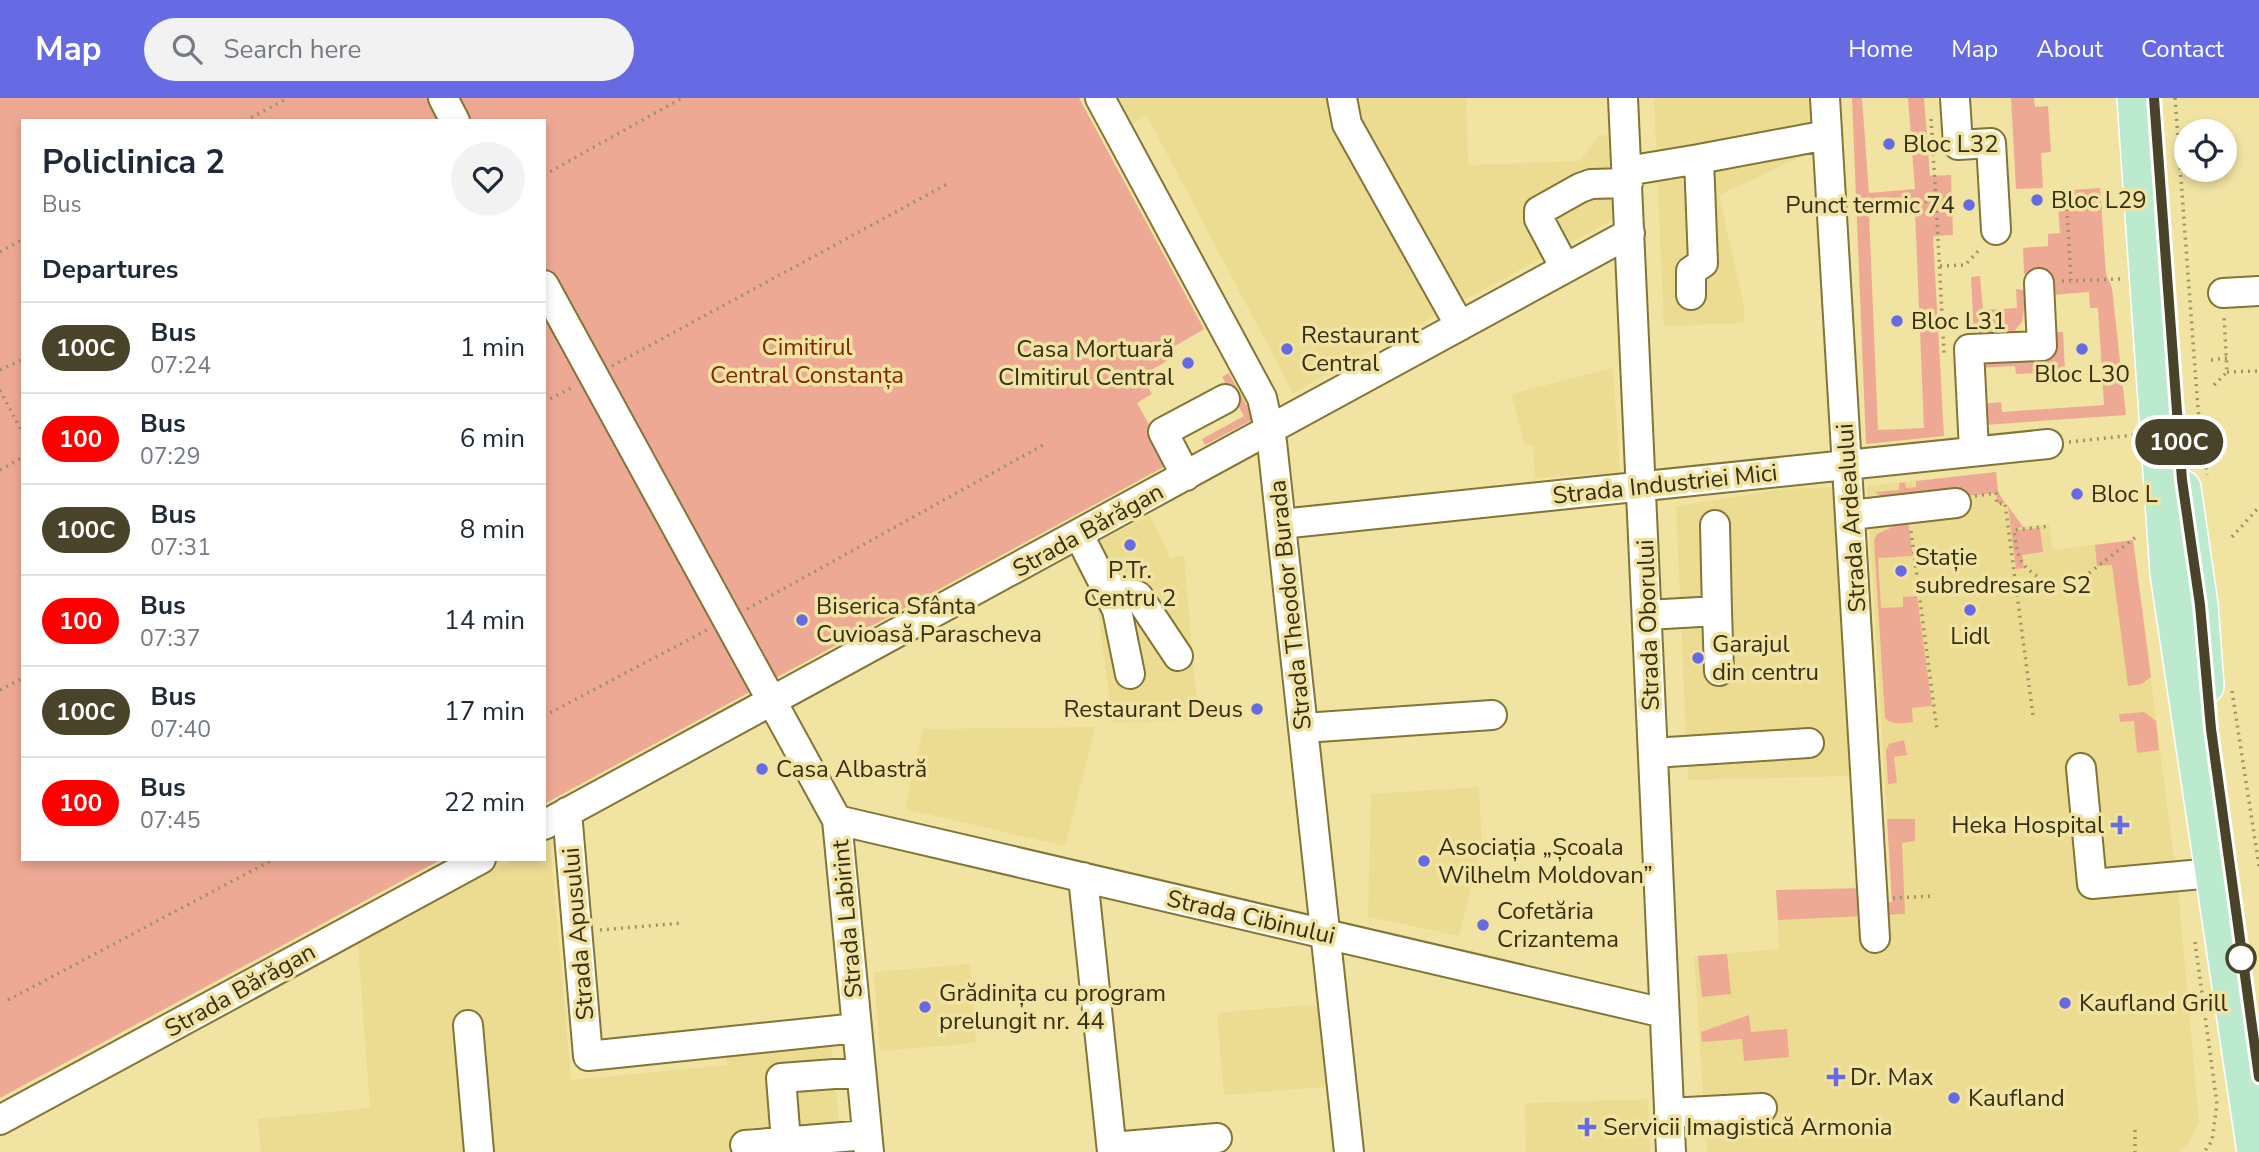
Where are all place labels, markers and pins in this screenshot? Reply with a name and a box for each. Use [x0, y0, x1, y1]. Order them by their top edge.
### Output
place label: Bloc L32 [1903, 128, 1999, 160]
marker: Bloc L32 [1881, 136, 1897, 152]
place label: Bloc L29 [2051, 184, 2147, 216]
place label: Punct termic 74 [1785, 189, 1955, 221]
marker: Bloc L29 [2029, 192, 2045, 208]
marker: Punct termic 74 [1961, 197, 1977, 213]
place label: Bloc L31 [1911, 305, 2007, 337]
marker: Bloc L31 [1889, 313, 1905, 329]
place label: Restaurant Central [1301, 319, 1419, 379]
place label: Casa Mortuară CImitirul Central [998, 333, 1174, 393]
marker: Restaurant Central [1279, 341, 1295, 357]
marker: Bloc L30 [2074, 341, 2090, 357]
marker: Casa Mortuară CImitirul Central [1180, 355, 1196, 371]
place label: Bloc L30 [2034, 358, 2130, 390]
place label: Bloc L [2091, 478, 2158, 510]
marker: Bloc L [2069, 486, 2085, 502]
marker: P.Tr. Centru 2 [1122, 537, 1138, 553]
place label: Stație subredresare S2 [1915, 541, 2091, 601]
place label: P.Tr. Centru 2 [1084, 554, 1176, 614]
marker: Stație subredresare S2 [1893, 563, 1909, 579]
place label: Biserica Sfânta Cuvioasă Parascheva [816, 590, 1042, 650]
marker: Lidl [1962, 602, 1978, 618]
marker: Biserica Sfânta Cuvioasă Parascheva [794, 612, 810, 628]
place label: Lidl [1950, 620, 1990, 652]
place label: Garajul din centru [1712, 628, 1819, 688]
marker: Garajul din centru [1690, 650, 1706, 666]
place label: Restaurant Deus [1063, 693, 1243, 725]
marker: Restaurant Deus [1249, 701, 1265, 717]
place label: Casa Albastră [776, 753, 927, 785]
marker: Casa Albastră [754, 761, 770, 777]
place label: Heka Hospital [1951, 809, 2104, 841]
marker: Heka Hospital [2110, 815, 2130, 835]
place label: Asociația „Școala Wilhelm Moldovan” [1438, 831, 1653, 891]
marker: Asociația „Școala Wilhelm Moldovan” [1416, 853, 1432, 869]
place label: Cofetăria Crizantema [1497, 895, 1619, 955]
marker: Cofetăria Crizantema [1475, 917, 1491, 933]
unlabelled marker [2226, 943, 2256, 973]
place label: Grădinița cu program prelungit nr. 44 [939, 977, 1166, 1037]
place label: Kaufland Grill [2079, 987, 2228, 1019]
marker: Kaufland Grill [2057, 995, 2073, 1011]
marker: Grădinița cu program prelungit nr. 44 [917, 999, 933, 1015]
place label: Dr. Max [1850, 1061, 1934, 1093]
marker: Dr. Max [1828, 1069, 1844, 1085]
place label: Kaufland [1968, 1082, 2065, 1114]
marker: Kaufland [1946, 1090, 1962, 1106]
place label: Servicii Imagistică Armonia [1603, 1111, 1892, 1143]
marker: Servicii Imagistică Armonia [1577, 1117, 1597, 1137]

